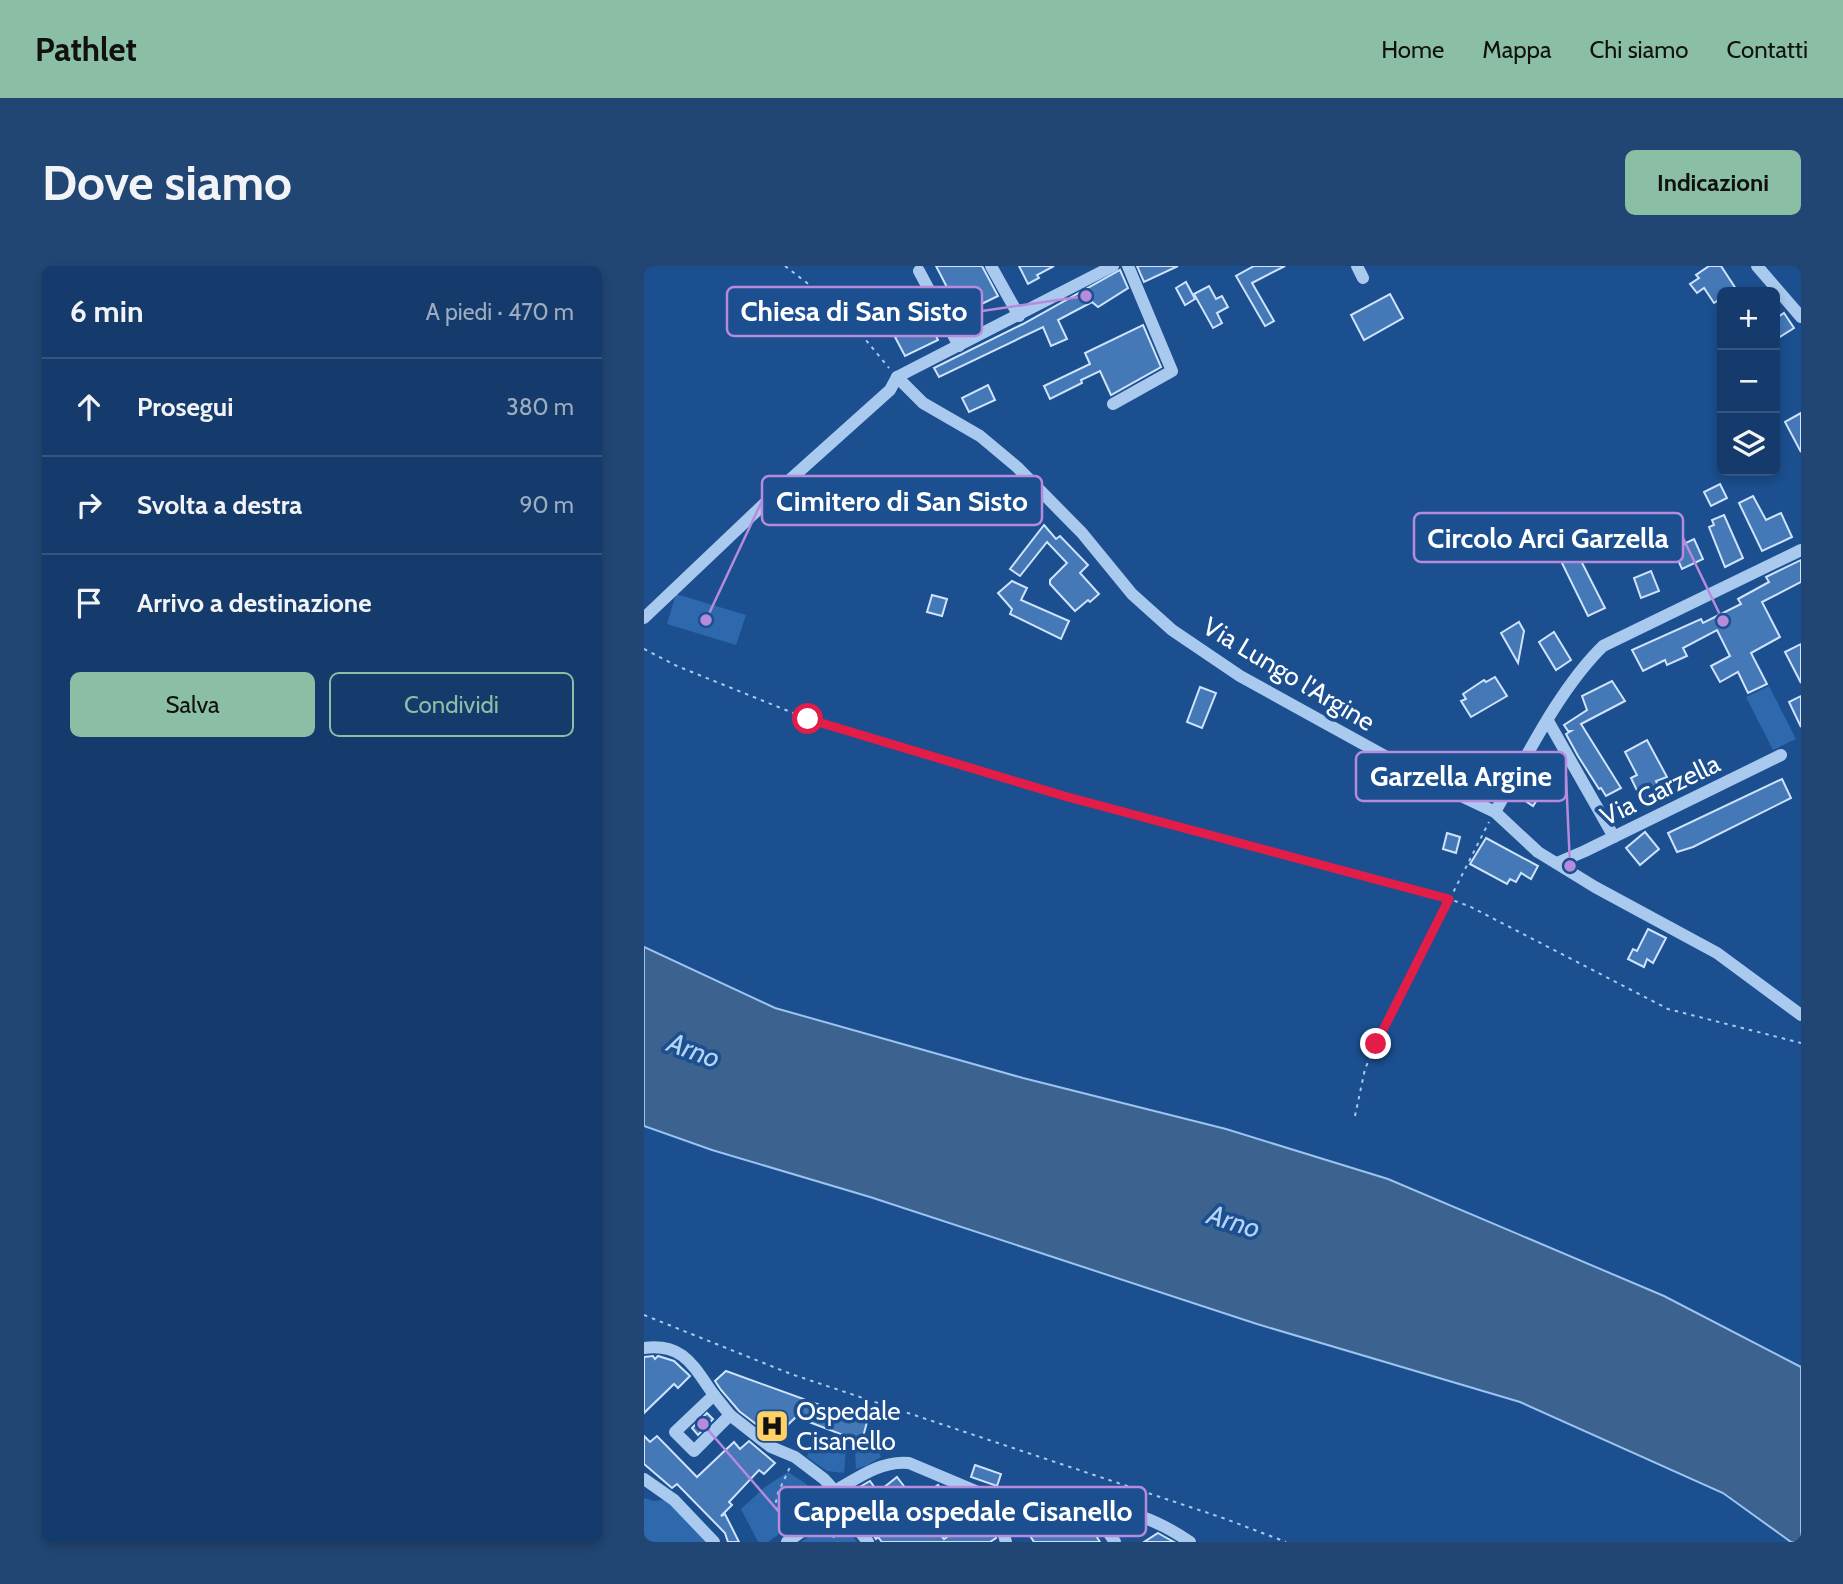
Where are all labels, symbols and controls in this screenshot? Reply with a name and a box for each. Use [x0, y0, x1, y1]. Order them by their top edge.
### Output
text: Pathlet [35, 29, 137, 69]
text: Home [1381, 35, 1444, 64]
text: Mappa [1482, 35, 1551, 64]
text: Chi siamo [1589, 35, 1688, 64]
text: Contatti [1726, 35, 1808, 64]
button: Indicazioni [1625, 150, 1801, 215]
text: Dove siamo [42, 153, 292, 212]
callout: Chiesa di San Sisto [727, 287, 982, 336]
map controls [1717, 287, 1780, 476]
button: + [1717, 287, 1780, 350]
text: 6 min [70, 293, 143, 330]
text: Chiesa di San Sisto [741, 294, 967, 328]
text: A piedi · 470 m [426, 298, 574, 326]
button: − [1717, 350, 1780, 413]
icon: ahead [70, 388, 108, 426]
text: Prosegui [137, 391, 233, 423]
text: 380 m [506, 393, 574, 421]
button: layers [1717, 413, 1780, 476]
callout: Cimitero di San Sisto [762, 476, 1042, 525]
text: Cimitero di San Sisto [776, 484, 1028, 518]
icon: right [70, 486, 108, 524]
text: Svolta a destra [137, 489, 302, 521]
text: 90 m [520, 491, 574, 519]
callout: Circolo Arci Garzella [1414, 513, 1683, 562]
text: Circolo Arci Garzella [1427, 521, 1669, 555]
icon: arrive [70, 584, 108, 622]
text: Arrivo a destinazione [137, 587, 372, 619]
street label: Via Lungo l'Argine [1197, 610, 1381, 738]
button: Salva [70, 672, 315, 737]
button: Condividi [329, 672, 574, 737]
route start [792, 703, 823, 734]
street label: Via Garzella [1595, 747, 1725, 833]
callout: Garzella Argine [1356, 752, 1566, 801]
text: Garzella Argine [1370, 759, 1552, 793]
water label: Arno [661, 1024, 725, 1075]
route end [1360, 1028, 1391, 1059]
water label: Arno [1202, 1196, 1264, 1245]
place label: Ospedale Cisanello [796, 1395, 901, 1457]
hospital icon: Ospedale Cisanello [753, 1407, 791, 1445]
callout: Cappella ospedale Cisanello [779, 1487, 1146, 1536]
text: Cappella ospedale Cisanello [793, 1494, 1133, 1528]

